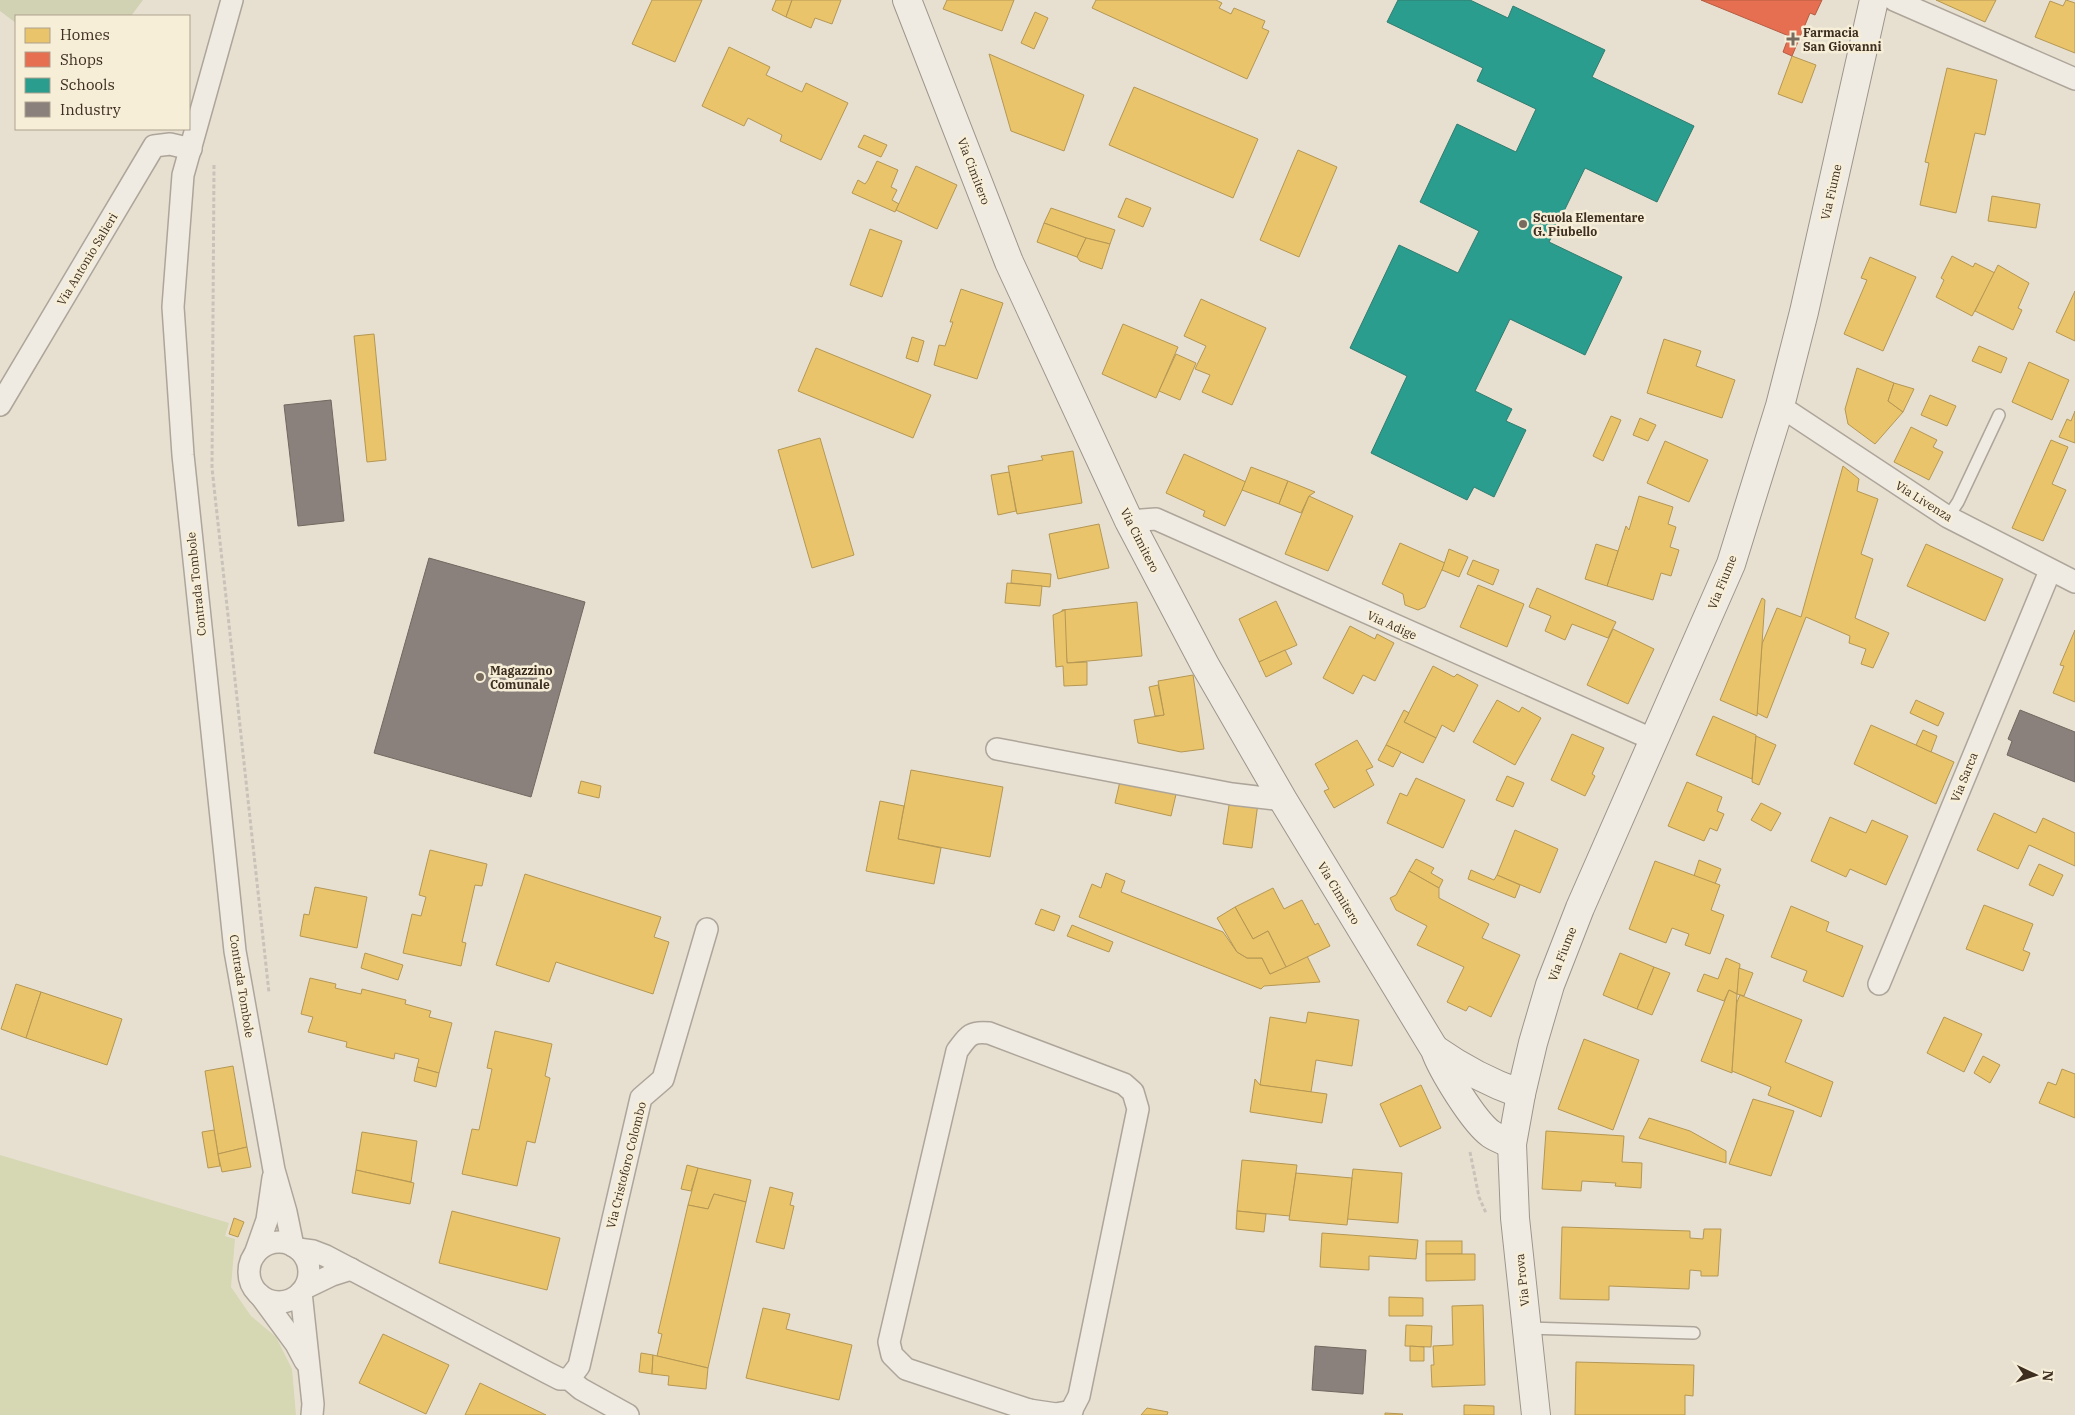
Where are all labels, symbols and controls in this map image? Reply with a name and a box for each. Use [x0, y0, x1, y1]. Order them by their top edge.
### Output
legend [15, 15, 190, 130]
text: Homes [60, 25, 110, 44]
place label: Farmacia San Giovanni [1803, 25, 1882, 54]
marker: Farmacia San Giovanni [1787, 33, 1799, 45]
text: Shops [60, 50, 103, 69]
text: Schools [60, 75, 115, 94]
text: Industry [60, 100, 121, 119]
street label: Via Cimitero [954, 135, 994, 207]
street label: Via Fiume [1817, 162, 1845, 222]
street label: Via Antonio Salieri [53, 210, 121, 308]
place label: Scuola Elementare G. Piubello [1533, 210, 1644, 239]
marker: Scuola Elementare G. Piubello [1517, 218, 1529, 230]
street label: Via Livenza [1893, 477, 1956, 525]
street label: Via Cimitero [1117, 505, 1163, 575]
street label: Contrada Tombole [183, 531, 209, 637]
street label: Via Fiume [1704, 553, 1740, 611]
street label: Via Adige [1365, 607, 1419, 643]
place label: Magazzino Comunale [490, 663, 553, 692]
marker: Magazzino Comunale [474, 671, 486, 683]
street label: Via Sarca [1947, 749, 1981, 804]
street label: Via Cimitero [1314, 859, 1364, 927]
street label: Via Fiume [1545, 925, 1579, 983]
street label: Contrada Tombole [226, 933, 258, 1039]
street label: Via Cristoforo Colombo [603, 1100, 649, 1230]
street label: Via Prova [1512, 1252, 1532, 1307]
north arrow [2010, 1350, 2060, 1400]
text: N [2039, 1370, 2057, 1382]

